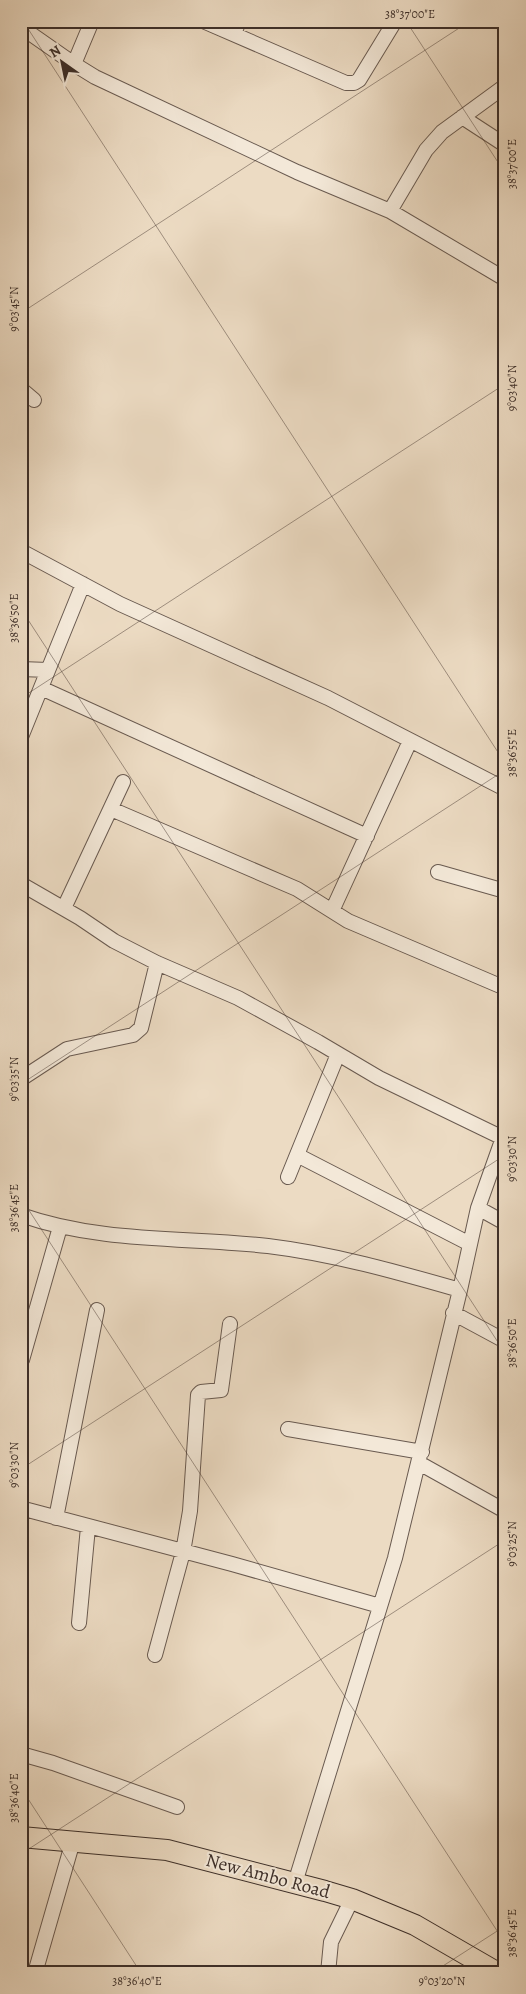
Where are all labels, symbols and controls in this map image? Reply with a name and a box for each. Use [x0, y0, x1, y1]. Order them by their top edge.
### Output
text: 38°37'00"E [385, 6, 435, 22]
north arrow [38, 38, 88, 88]
text: N [46, 41, 65, 62]
text: 38°37'00"E [504, 139, 520, 189]
text: 9°03'45"N [6, 286, 22, 332]
text: 9°03'40"N [504, 364, 520, 411]
text: 38°36'50"E [6, 593, 22, 643]
text: 38°36'55"E [504, 729, 520, 777]
text: 9°03'35"N [6, 1056, 22, 1101]
text: 9°03'30"N [504, 1136, 520, 1182]
text: 38°36'45"E [6, 1184, 22, 1232]
text: 38°36'50"E [504, 1318, 520, 1368]
text: 9°03'30"N [6, 1442, 22, 1488]
text: 9°03'25"N [504, 1521, 520, 1567]
text: 38°36'40"E [6, 1773, 22, 1823]
street label: New Ambo Road [203, 1847, 334, 1905]
text: 38°36'45"E [504, 1909, 520, 1957]
text: 38°36'40"E [112, 1973, 162, 1989]
text: 9°03'20"N [419, 1973, 466, 1989]

